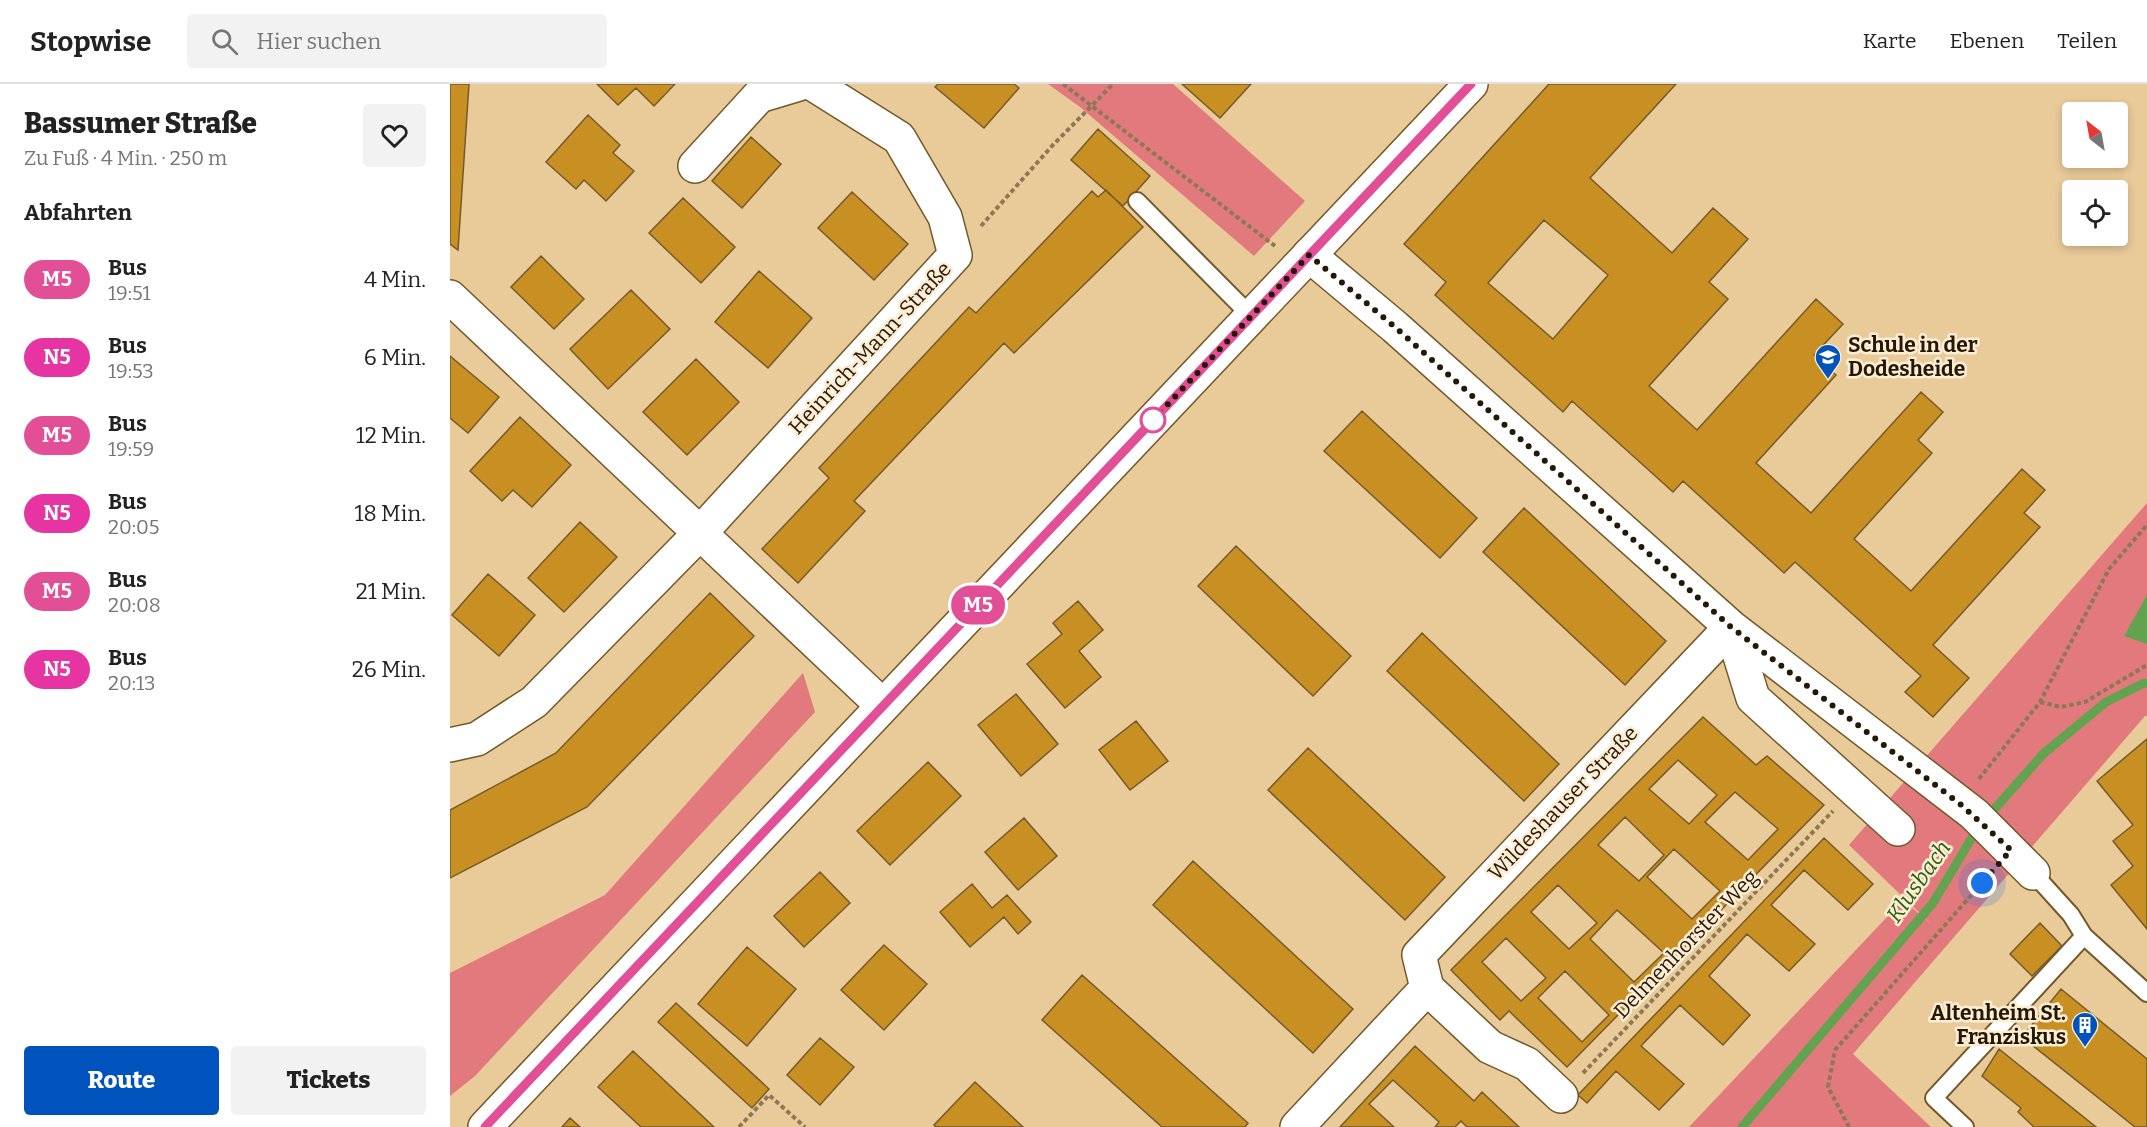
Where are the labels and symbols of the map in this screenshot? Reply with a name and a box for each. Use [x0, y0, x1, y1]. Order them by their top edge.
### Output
north arrow [2062, 102, 2128, 168]
street label: Heinrich-Mann-Straße [783, 256, 957, 440]
place label: Schule in der Dodesheide [1848, 332, 1978, 382]
school or university icon: Schule in der Dodesheide [1813, 342, 1843, 380]
unlabelled marker [1140, 407, 1166, 433]
line badge: M5 [951, 586, 1005, 624]
street label: Wildeshauser Straße [1483, 720, 1643, 886]
water label: Klusbach [1881, 835, 1956, 927]
street label: Delmenhorster Weg [1608, 864, 1764, 1024]
your location [1967, 868, 1997, 898]
place label: Altenheim St. Franziskus [1931, 1000, 2066, 1050]
building icon: Altenheim St. Franziskus [2070, 1010, 2100, 1048]

